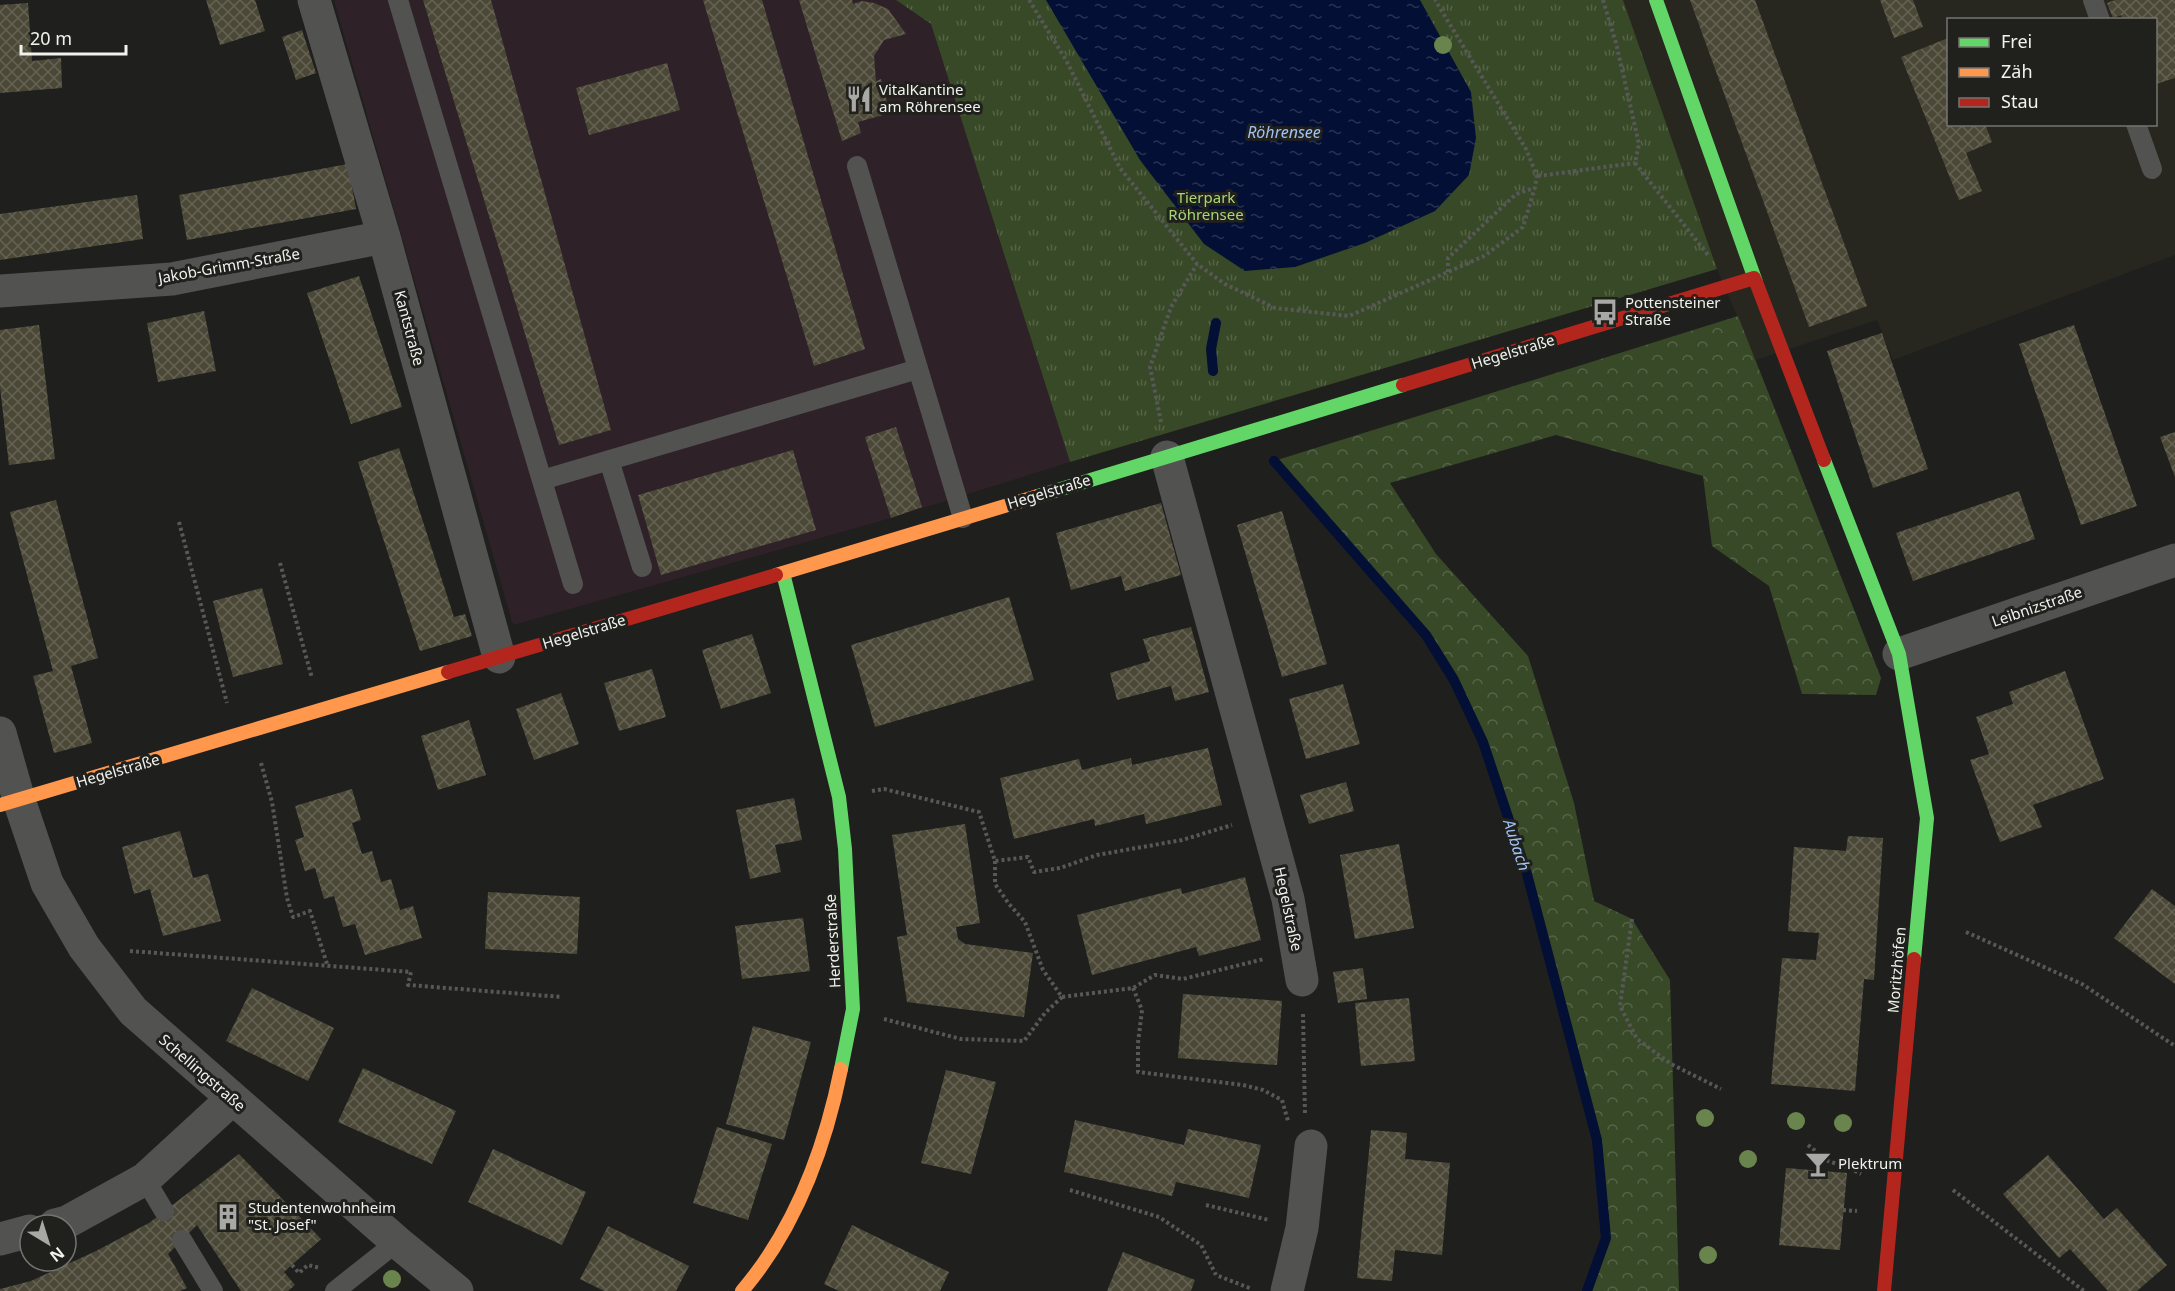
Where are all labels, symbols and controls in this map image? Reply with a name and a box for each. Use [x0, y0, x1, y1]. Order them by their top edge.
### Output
scale bar [21, 18, 126, 56]
legend [1947, 18, 2157, 126]
text: 20 m [30, 26, 72, 50]
text: Frei [2001, 29, 2032, 53]
text: Zäh [2001, 59, 2033, 83]
place label: VitalKantine am Röhrensee [879, 79, 981, 116]
restaurant icon: VitalKantine am Röhrensee [844, 84, 874, 114]
text: Stau [2001, 89, 2039, 113]
water label: Röhrensee [1247, 121, 1321, 143]
park label: Tierpark Röhrensee [1168, 187, 1244, 224]
street label: Jakob-Grimm-Straße [155, 243, 301, 288]
street label: Kantstraße [390, 288, 430, 368]
place label: Pottensteiner Straße [1625, 292, 1721, 329]
bus stop icon: Pottensteiner Straße [1590, 297, 1620, 327]
street label: Hegelstraße [1469, 329, 1557, 373]
street label: Hegelstraße [1005, 469, 1093, 513]
street label: Leibnizstraße [1989, 581, 2085, 631]
street label: Hegelstraße [540, 609, 628, 653]
street label: Hegelstraße [74, 749, 162, 791]
water label: Aubach [1498, 815, 1536, 874]
street label: Hegelstraße [1270, 865, 1308, 953]
street label: Herderstraße [820, 893, 844, 989]
street label: Moritzhöfen [1882, 926, 1910, 1014]
street label: Schellingstraße [155, 1029, 250, 1115]
bar icon: Plektrum [1803, 1149, 1833, 1179]
place label: Plektrum [1838, 1153, 1902, 1173]
place label: Studentenwohnheim "St. Josef" [248, 1197, 396, 1234]
building icon: Studentenwohnheim "St. Josef" [213, 1202, 243, 1232]
north arrow [18, 1213, 78, 1273]
text: N [45, 1242, 69, 1267]

